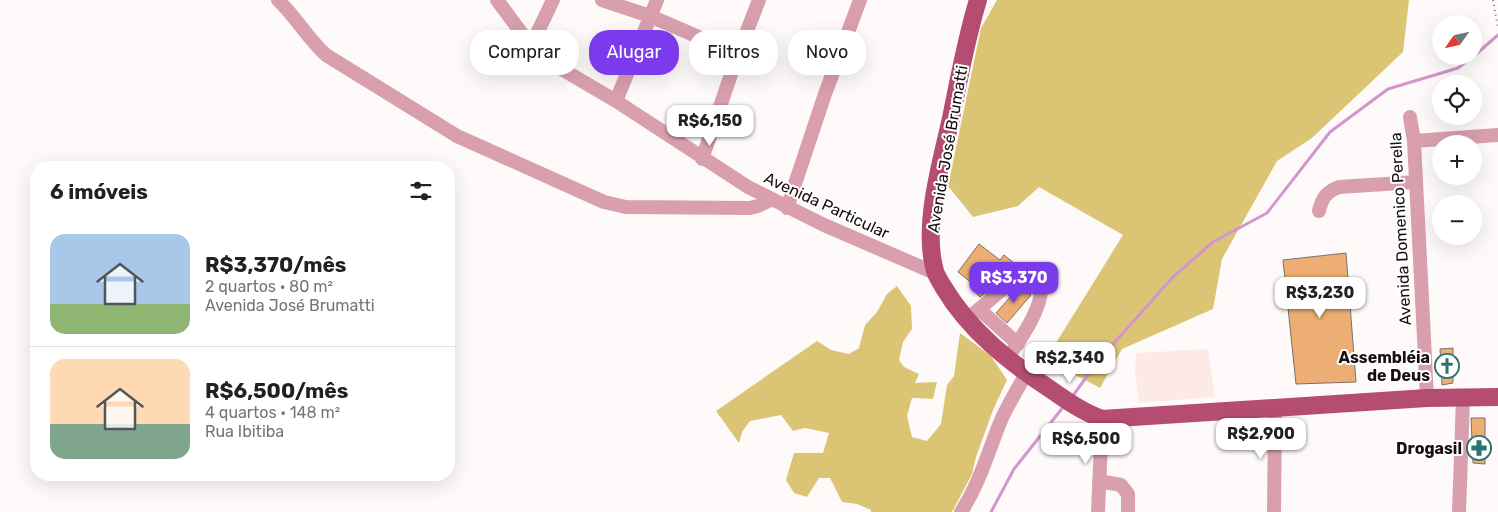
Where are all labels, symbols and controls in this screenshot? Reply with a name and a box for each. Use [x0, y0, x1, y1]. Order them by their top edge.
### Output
north arrow [1432, 15, 1482, 65]
map controls [1432, 15, 1482, 245]
chip: Comprar [470, 30, 579, 75]
chip: Alugar [589, 30, 679, 75]
chip: Filtros [689, 30, 778, 75]
chip: Novo [788, 30, 866, 75]
street label: Avenida José Brumatti [923, 64, 972, 234]
button: locate [1432, 75, 1482, 125]
pin: R$6,150 [664, 104, 756, 147]
text: R$6,150 [678, 111, 742, 130]
street label: Avenida Domenico Perella [1386, 132, 1415, 326]
button: + [1432, 135, 1482, 185]
street label: Avenida Particular [761, 168, 892, 243]
icon: filters [407, 177, 435, 205]
text: 6 imóveis [50, 179, 148, 204]
button: − [1432, 195, 1482, 245]
text: R$3,370/mês [205, 252, 346, 277]
icon: home [90, 254, 150, 314]
pin: R$3,370 [968, 262, 1060, 304]
text: R$3,370 [980, 268, 1048, 287]
pin: R$3,230 [1274, 276, 1366, 319]
text: 2 quartos · 80 m² [205, 277, 333, 296]
text: R$3,230 [1286, 283, 1354, 302]
text: Avenida José Brumatti [205, 296, 375, 315]
pin: R$2,340 [1024, 342, 1116, 384]
text: R$2,340 [1036, 348, 1104, 367]
place label: Assembléia de Deus [1338, 348, 1430, 385]
church icon: Assembléia de Deus [1434, 353, 1460, 379]
text: R$6,500/mês [205, 378, 348, 403]
icon: home [90, 379, 150, 439]
text: 4 quartos · 148 m² [205, 403, 340, 422]
pin: R$2,900 [1215, 418, 1307, 460]
text: Rua Ibitiba [205, 422, 284, 441]
pin: R$6,500 [1040, 422, 1132, 465]
text: R$2,900 [1227, 424, 1295, 443]
text: R$6,500 [1052, 429, 1120, 448]
pharmacy icon: Drogasil [1466, 435, 1492, 461]
place label: Drogasil [1396, 439, 1462, 458]

